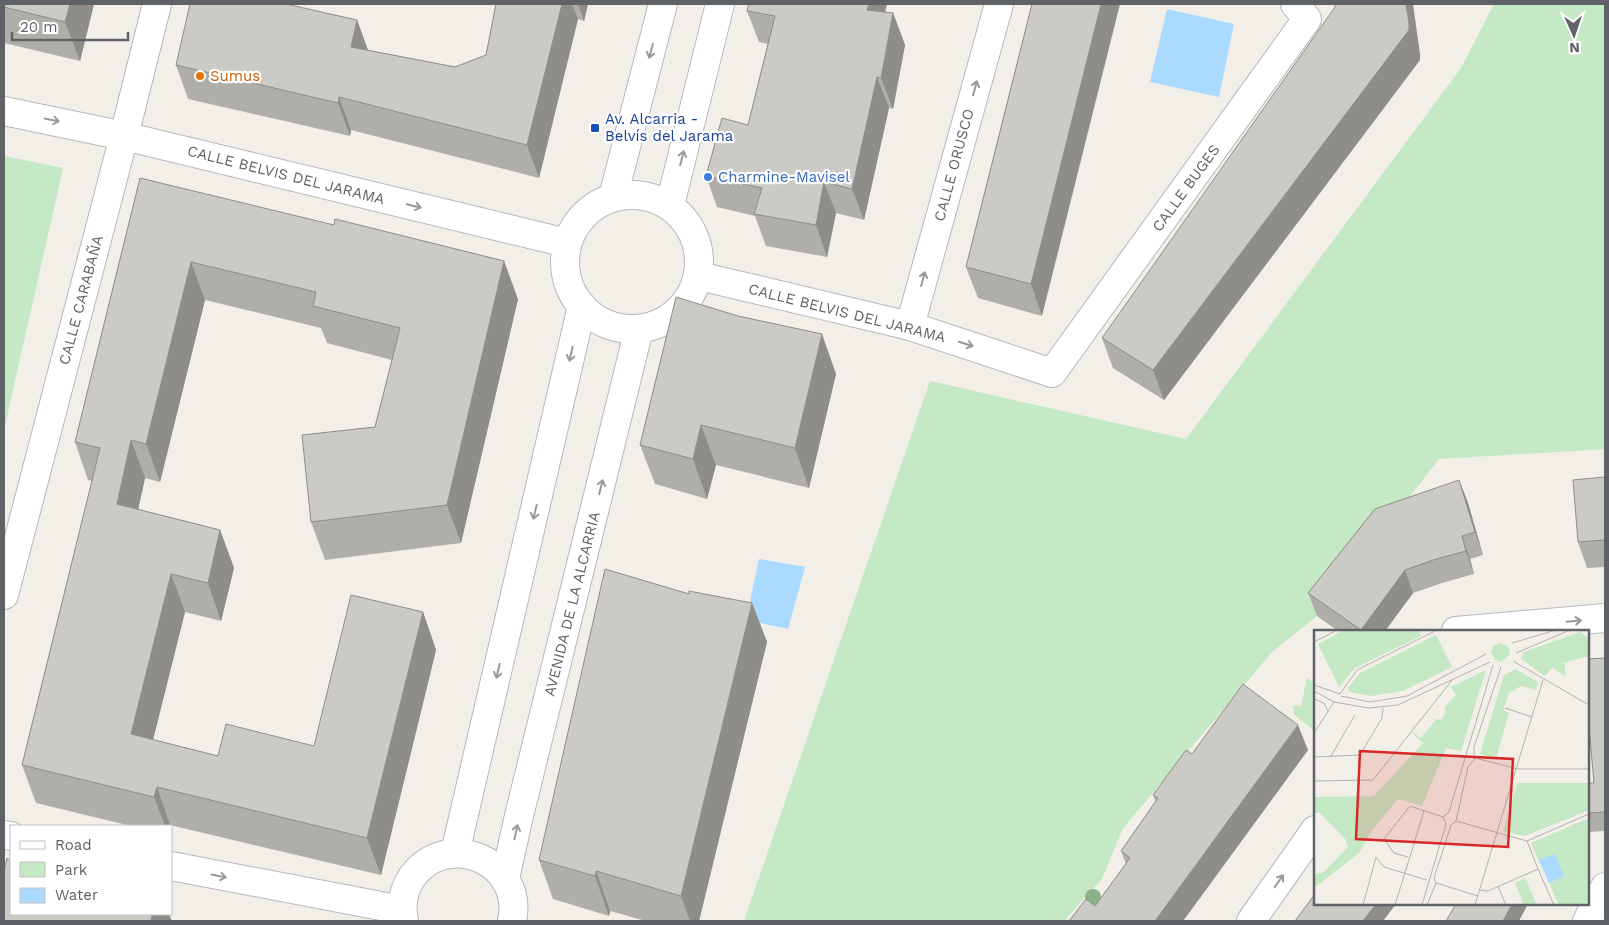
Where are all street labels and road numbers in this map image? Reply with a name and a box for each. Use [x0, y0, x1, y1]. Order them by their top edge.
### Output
street label: CALLE ORUSCO [930, 107, 978, 223]
street label: CALLE BUGES [1148, 141, 1224, 235]
street label: CALLE BELVIS DEL JARAMA [185, 142, 387, 208]
street label: CALLE CARABAÑA [55, 233, 107, 367]
street label: CALLE BELVIS DEL JARAMA [746, 280, 948, 346]
street label: AVENIDA DE LA ALCARRIA [540, 510, 604, 698]

